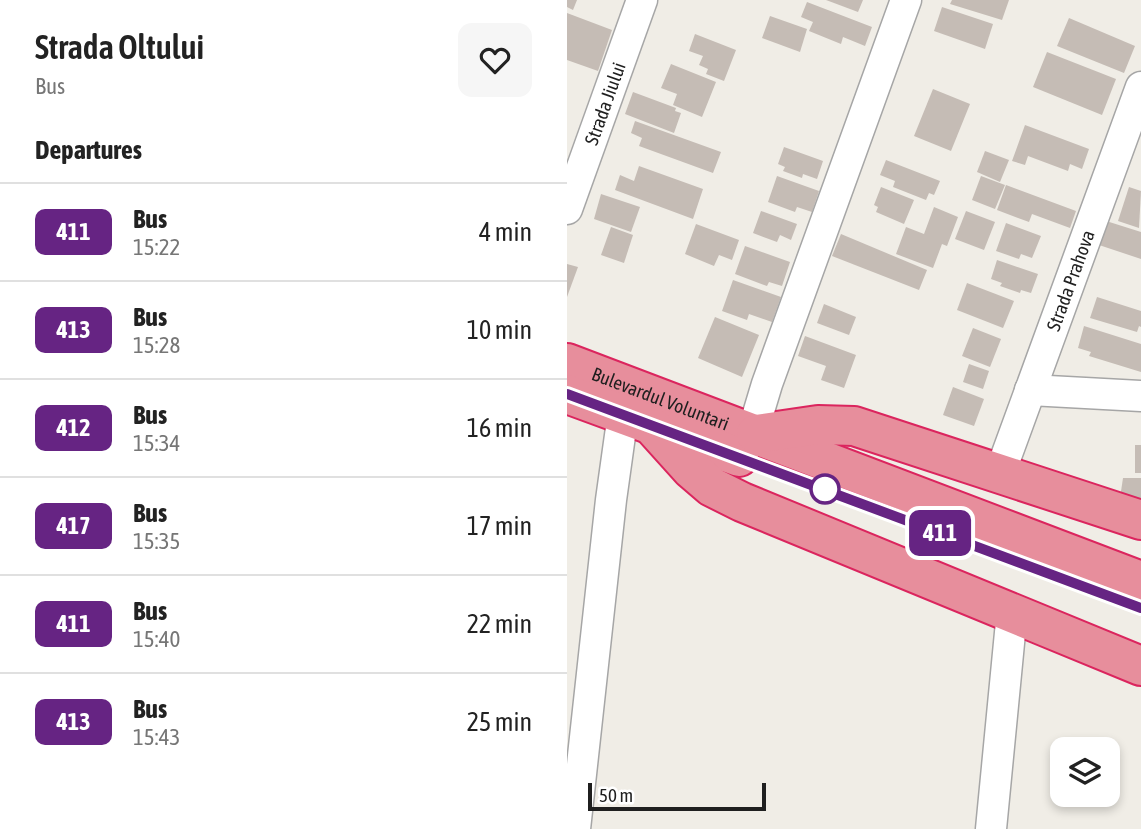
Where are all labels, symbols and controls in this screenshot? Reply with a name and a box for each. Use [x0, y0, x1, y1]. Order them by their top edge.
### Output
button: heart [458, 23, 532, 97]
text: Strada Oltului [35, 28, 204, 66]
street label: Strada Jiului [580, 59, 630, 148]
text: Bus [35, 73, 65, 99]
text: Departures [35, 135, 142, 165]
text: Bus [133, 204, 167, 234]
text: 4 min [479, 217, 532, 247]
text: 411 [57, 218, 90, 245]
street label: Strada Prahova [1042, 227, 1099, 334]
text: 15:22 [133, 234, 180, 260]
text: Bus [133, 302, 167, 332]
text: 10 min [467, 315, 532, 345]
text: 413 [57, 316, 90, 343]
text: 15:28 [133, 332, 180, 358]
street label: Bulevardul Voluntari [589, 362, 732, 435]
text: Bus [133, 400, 167, 430]
text: 16 min [467, 413, 532, 443]
text: 412 [57, 414, 90, 441]
text: 15:34 [133, 430, 180, 456]
unlabelled marker [810, 474, 840, 504]
text: Bus [133, 498, 167, 528]
line badge: 411 [900, 510, 980, 556]
text: 17 min [467, 511, 532, 541]
text: 417 [57, 512, 90, 539]
text: 411 [923, 519, 957, 546]
text: 15:35 [133, 528, 180, 554]
text: Bus [133, 596, 167, 626]
text: 22 min [467, 609, 532, 639]
text: 411 [57, 610, 90, 637]
text: 15:40 [133, 626, 180, 652]
text: Bus [133, 694, 167, 724]
text: 25 min [467, 707, 532, 737]
text: 413 [57, 708, 90, 735]
text: 15:43 [133, 724, 180, 750]
map controls [1050, 737, 1120, 807]
button: layers [1050, 737, 1120, 807]
scale bar [588, 780, 767, 812]
text: 50 m [599, 784, 633, 806]

